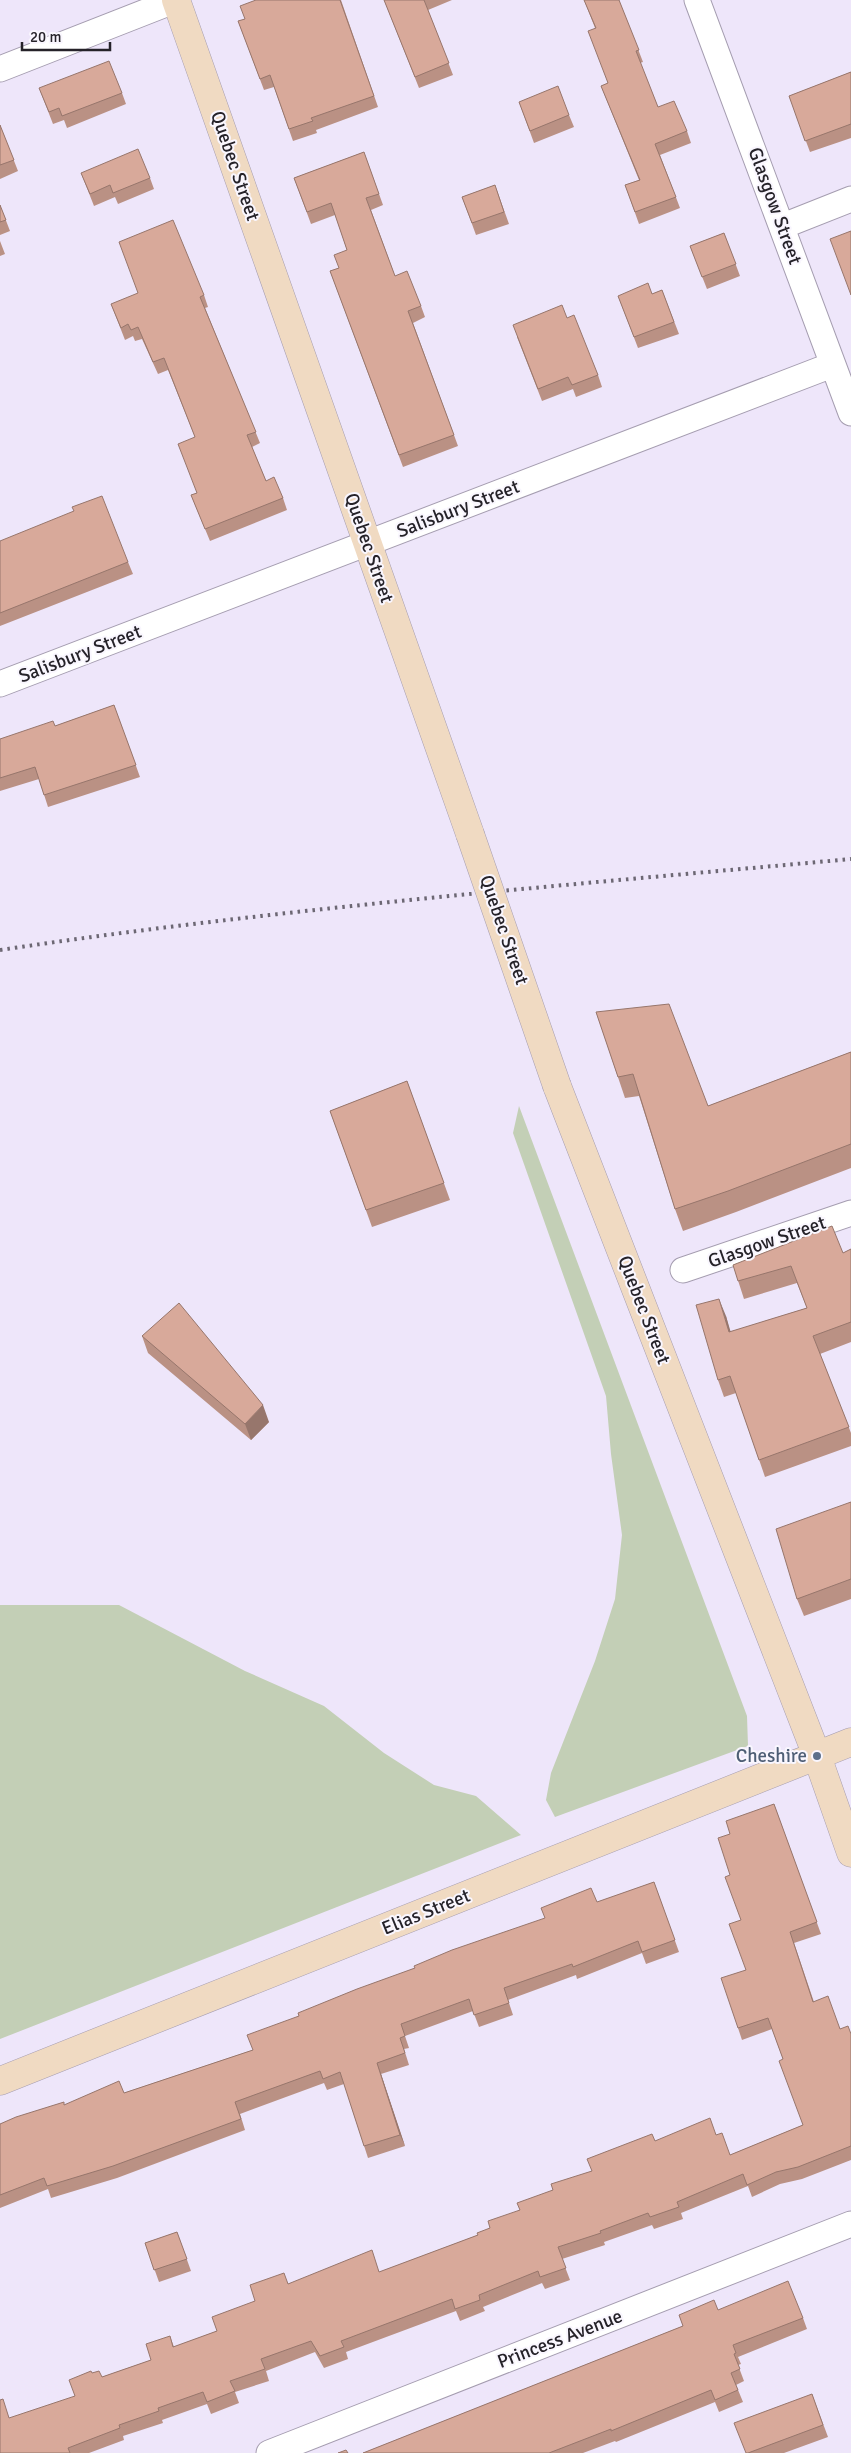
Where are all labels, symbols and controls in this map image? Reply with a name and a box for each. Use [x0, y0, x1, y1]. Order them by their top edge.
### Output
scale bar [22, 20, 110, 52]
text: 20 m [30, 28, 61, 46]
street label: Quebec Street [205, 108, 265, 224]
street label: Glasgow Street [743, 144, 807, 268]
street label: Salisbury Street [393, 474, 523, 543]
street label: Quebec Street [339, 490, 399, 606]
street label: Salisbury Street [15, 619, 145, 688]
street label: Quebec Street [474, 872, 534, 988]
street label: Glasgow Street [705, 1211, 829, 1273]
street label: Quebec Street [612, 1252, 676, 1368]
place label: Cheshire [736, 1744, 807, 1768]
marker: Cheshire [811, 1750, 823, 1762]
street label: Elias Street [378, 1883, 474, 1941]
street label: Princess Avenue [494, 2304, 626, 2374]

